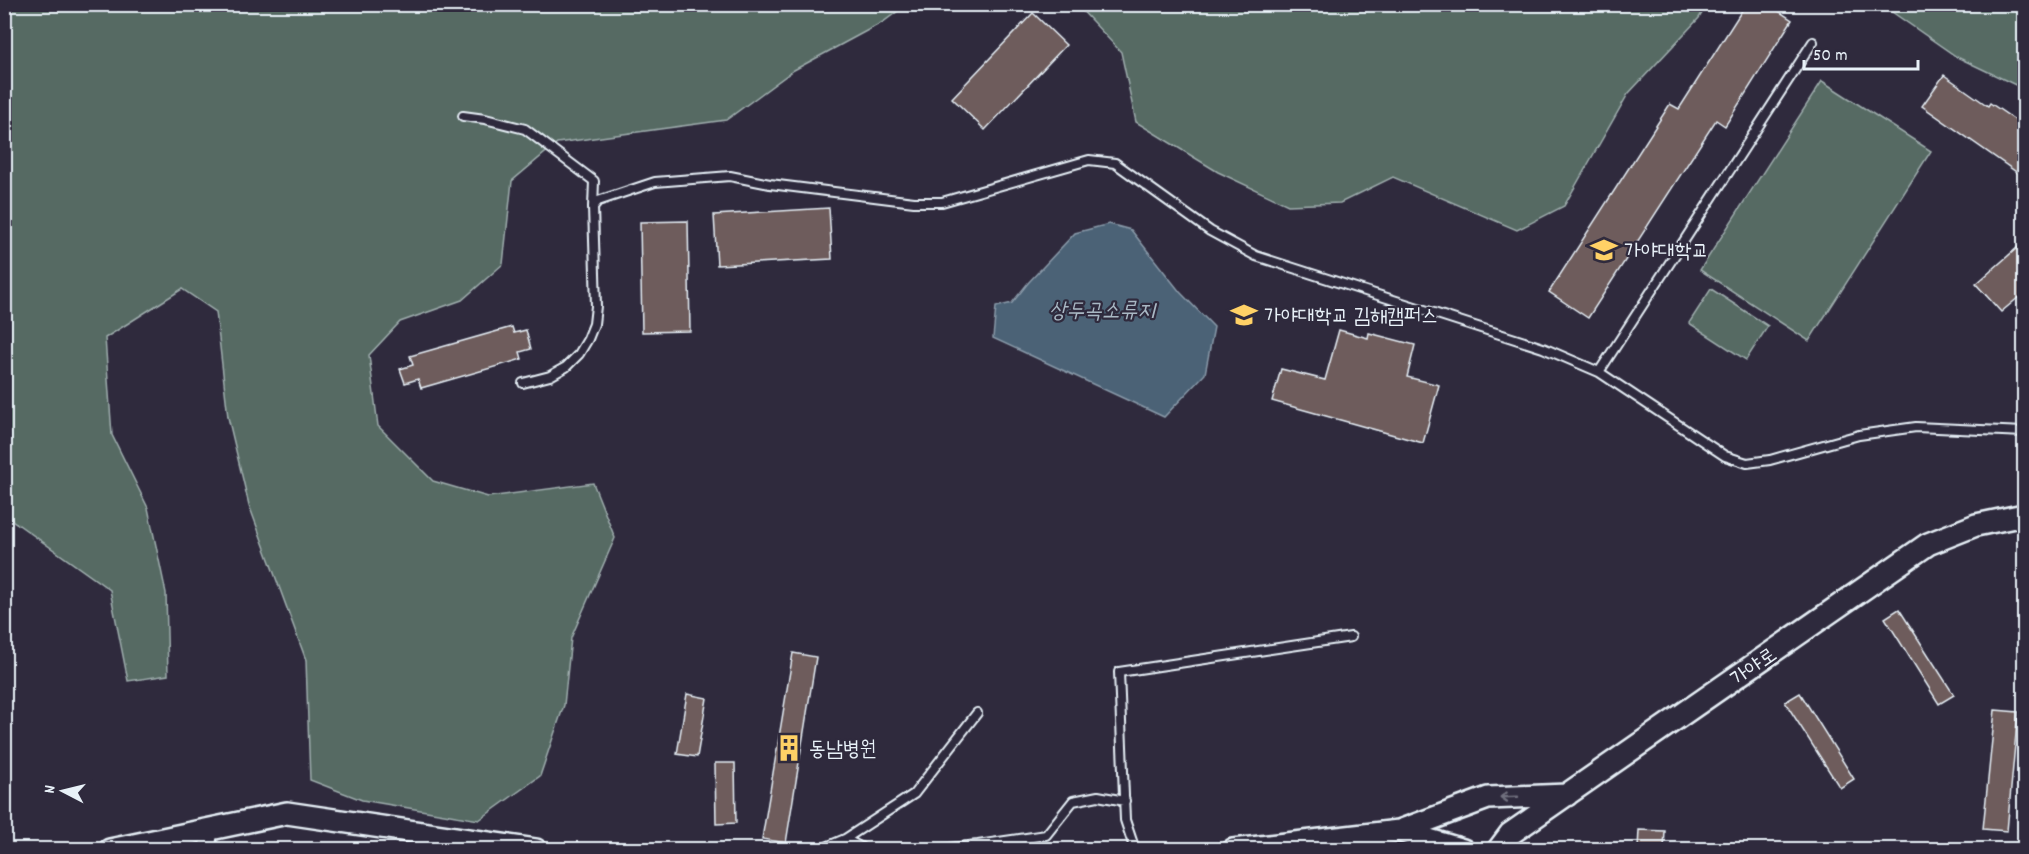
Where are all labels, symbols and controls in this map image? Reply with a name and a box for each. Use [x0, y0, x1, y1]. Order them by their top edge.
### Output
scale bar [1804, 33, 1918, 71]
text: 50 m [1813, 44, 1848, 69]
school or university icon: 가야대학교 [1589, 235, 1619, 265]
place label: 가야대학교 [1624, 238, 1709, 268]
water label: 상두곡소류지 [1049, 297, 1157, 328]
school or university icon: 가야대학교 김해캠퍼스 [1229, 300, 1259, 330]
place label: 가야대학교 김해캠퍼스 [1264, 303, 1438, 333]
street label: 가야로 [1725, 642, 1784, 695]
building icon: 동남병원 [774, 733, 804, 763]
place label: 동남병원 [809, 736, 877, 766]
north arrow [33, 761, 93, 821]
text: N [39, 784, 63, 795]
one-way arrow [1500, 791, 1519, 802]

